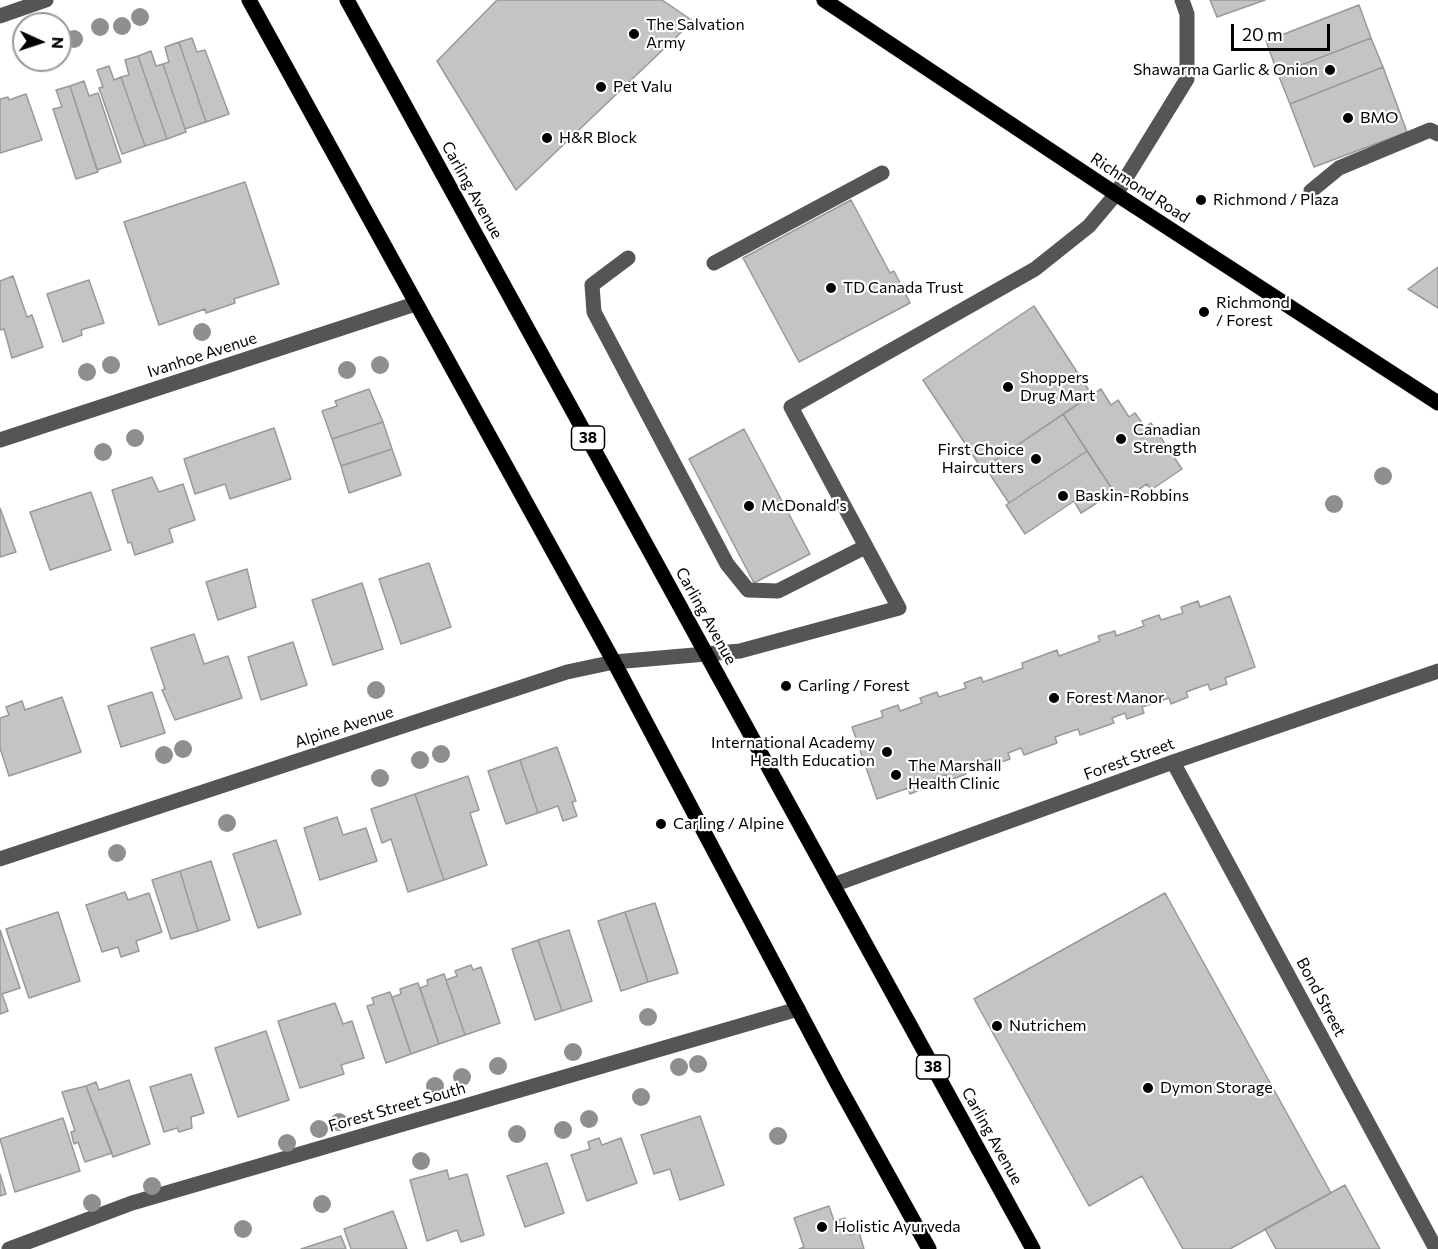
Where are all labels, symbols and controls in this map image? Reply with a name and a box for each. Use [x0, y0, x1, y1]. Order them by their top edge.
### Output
north arrow [12, 12, 72, 72]
scale bar [1234, 12, 1333, 50]
place label: The Salvation Army [646, 15, 745, 53]
text: 20 m [1242, 23, 1283, 45]
marker: The Salvation Army [627, 27, 641, 41]
text: N [49, 36, 68, 49]
place label: Shawarma Garlic & Onion [1133, 60, 1318, 80]
marker: Shawarma Garlic & Onion [1323, 63, 1337, 77]
place label: Pet Valu [613, 77, 672, 97]
marker: Pet Valu [594, 80, 608, 94]
place label: BMO [1360, 108, 1398, 128]
marker: BMO [1341, 111, 1355, 125]
place label: H&R Block [559, 128, 637, 148]
marker: H&R Block [540, 131, 554, 145]
street label: Carling Avenue [437, 138, 507, 242]
street label: Richmond Road [1087, 149, 1193, 227]
place label: Richmond / Plaza [1213, 190, 1339, 210]
marker: Richmond / Plaza [1194, 193, 1208, 207]
place label: TD Canada Trust [843, 278, 964, 298]
marker: TD Canada Trust [824, 281, 838, 295]
place label: Richmond / Forest [1216, 293, 1290, 331]
marker: Richmond / Forest [1197, 305, 1211, 319]
street label: Ivanhoe Avenue [145, 328, 259, 382]
place label: Shoppers Drug Mart [1020, 368, 1095, 406]
marker: Shoppers Drug Mart [1001, 380, 1015, 394]
place label: Canadian Strength [1133, 420, 1201, 458]
road number: 38 [572, 426, 604, 450]
marker: Canadian Strength [1114, 432, 1128, 446]
place label: First Choice Haircutters [938, 440, 1024, 478]
marker: First Choice Haircutters [1029, 452, 1043, 466]
place label: Baskin-Robbins [1075, 486, 1189, 506]
marker: Baskin-Robbins [1056, 489, 1070, 503]
place label: McDonald's [761, 496, 847, 516]
marker: McDonald's [742, 499, 756, 513]
street label: Carling Avenue [671, 564, 741, 668]
place label: Carling / Forest [798, 676, 910, 696]
marker: Carling / Forest [779, 679, 793, 693]
place label: Forest Manor [1066, 688, 1164, 708]
marker: Forest Manor [1047, 691, 1061, 705]
street label: Alpine Avenue [292, 702, 396, 752]
place label: International Academy Health Education [711, 733, 875, 771]
street label: Forest Street [1081, 734, 1177, 784]
marker: International Academy Health Education [880, 745, 894, 759]
place label: The Marshall Health Clinic [908, 756, 1002, 794]
marker: The Marshall Health Clinic [889, 768, 903, 782]
place label: Carling / Alpine [673, 814, 784, 834]
marker: Carling / Alpine [654, 817, 668, 831]
street label: Bond Street [1292, 954, 1350, 1040]
place label: Nutrichem [1009, 1016, 1087, 1036]
marker: Nutrichem [990, 1019, 1004, 1033]
road number: 38 [916, 1055, 950, 1079]
street label: Forest Street South [326, 1078, 468, 1136]
place label: Dymon Storage [1160, 1078, 1273, 1098]
marker: Dymon Storage [1141, 1081, 1155, 1095]
street label: Carling Avenue [957, 1084, 1027, 1188]
place label: Holistic Ayurveda [834, 1217, 961, 1237]
marker: Holistic Ayurveda [815, 1220, 829, 1234]

